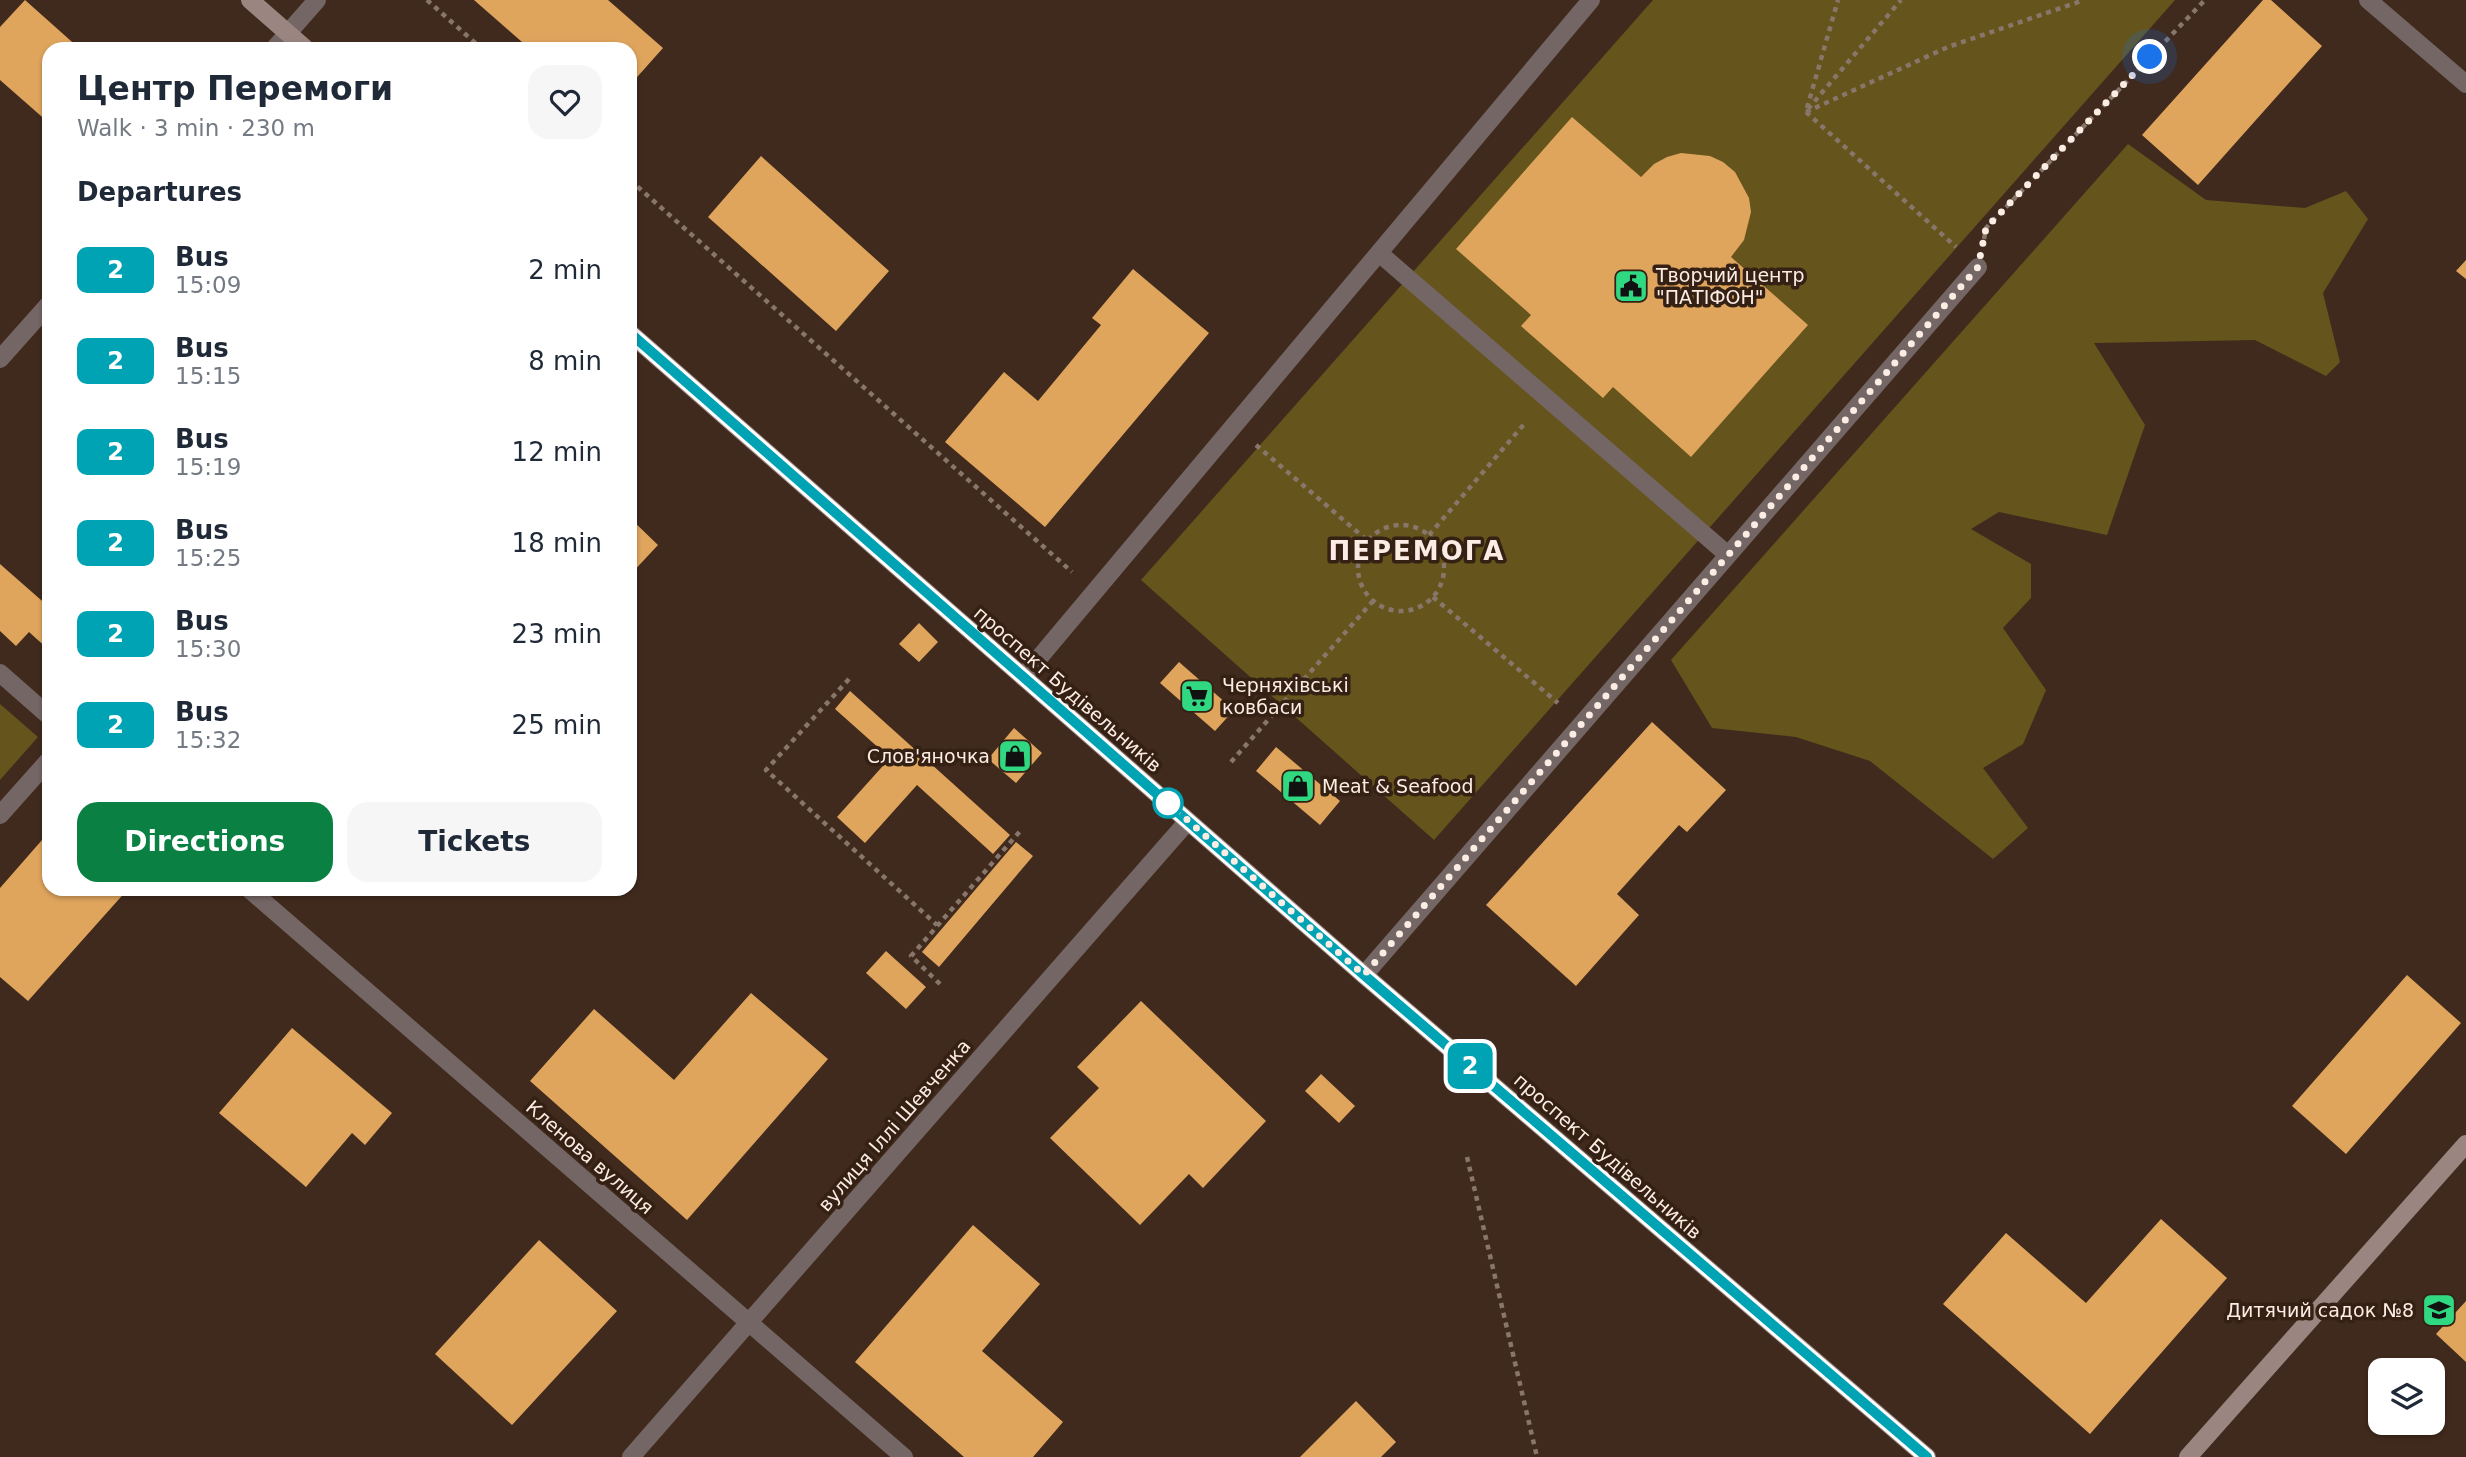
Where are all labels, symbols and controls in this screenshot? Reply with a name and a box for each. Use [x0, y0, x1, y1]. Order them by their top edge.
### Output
your location [2132, 39, 2167, 74]
button: heart [528, 65, 602, 139]
text: Центр Перемоги [77, 69, 393, 108]
text: Walk · 3 min · 230 m [77, 115, 315, 141]
text: Departures [77, 177, 242, 207]
text: Bus [175, 242, 229, 272]
text: 2 min [528, 255, 602, 285]
text: 2 [107, 256, 124, 284]
place label: Творчий центр "ПАТІФОН" [1655, 264, 1805, 308]
public building icon: Творчий центр "ПАТІФОН" [1612, 267, 1650, 305]
text: 15:09 [175, 272, 241, 298]
text: Bus [175, 333, 229, 363]
text: 8 min [528, 346, 602, 376]
text: 2 [107, 347, 124, 375]
text: 15:15 [175, 363, 241, 389]
text: Bus [175, 424, 229, 454]
text: 12 min [512, 437, 602, 467]
text: 2 [107, 438, 124, 466]
text: 15:19 [175, 454, 241, 480]
text: Bus [175, 515, 229, 545]
text: 18 min [512, 528, 602, 558]
text: 2 [107, 529, 124, 557]
district label: ПЕРЕМОГА [1328, 536, 1506, 566]
text: 15:25 [175, 545, 241, 571]
street label: проспект Будівельників [970, 602, 1166, 776]
text: Bus [175, 606, 229, 636]
text: 23 min [512, 619, 602, 649]
text: 2 [107, 620, 124, 648]
text: 15:30 [175, 636, 241, 662]
place label: Черняхівські ковбаси [1222, 674, 1349, 718]
supermarket icon: Черняхівські ковбаси [1178, 677, 1216, 715]
text: Bus [175, 697, 229, 727]
text: 25 min [512, 710, 602, 740]
text: 2 [107, 711, 124, 739]
text: 15:32 [175, 727, 241, 753]
shop icon: Слов'яночка [996, 737, 1034, 775]
place label: Слов'яночка [867, 745, 990, 767]
shop icon: Meat & Seafood [1279, 767, 1317, 805]
place label: Meat & Seafood [1322, 775, 1473, 797]
unlabelled marker [1153, 788, 1183, 818]
button: Directions [77, 802, 333, 882]
button: Tickets [347, 802, 602, 882]
street label: вулиця Іллі Шевченка [813, 1035, 975, 1215]
line badge: 2 [1447, 1043, 1493, 1089]
text: 2 [1462, 1052, 1478, 1080]
street label: проспект Будівельників [1510, 1069, 1706, 1243]
street label: Кленова вулиця [522, 1096, 658, 1218]
school or university icon: Дитячий садок №8 [2420, 1291, 2458, 1329]
place label: Дитячий садок №8 [2226, 1299, 2414, 1321]
map controls [2368, 1358, 2445, 1435]
button: layers [2368, 1358, 2445, 1435]

